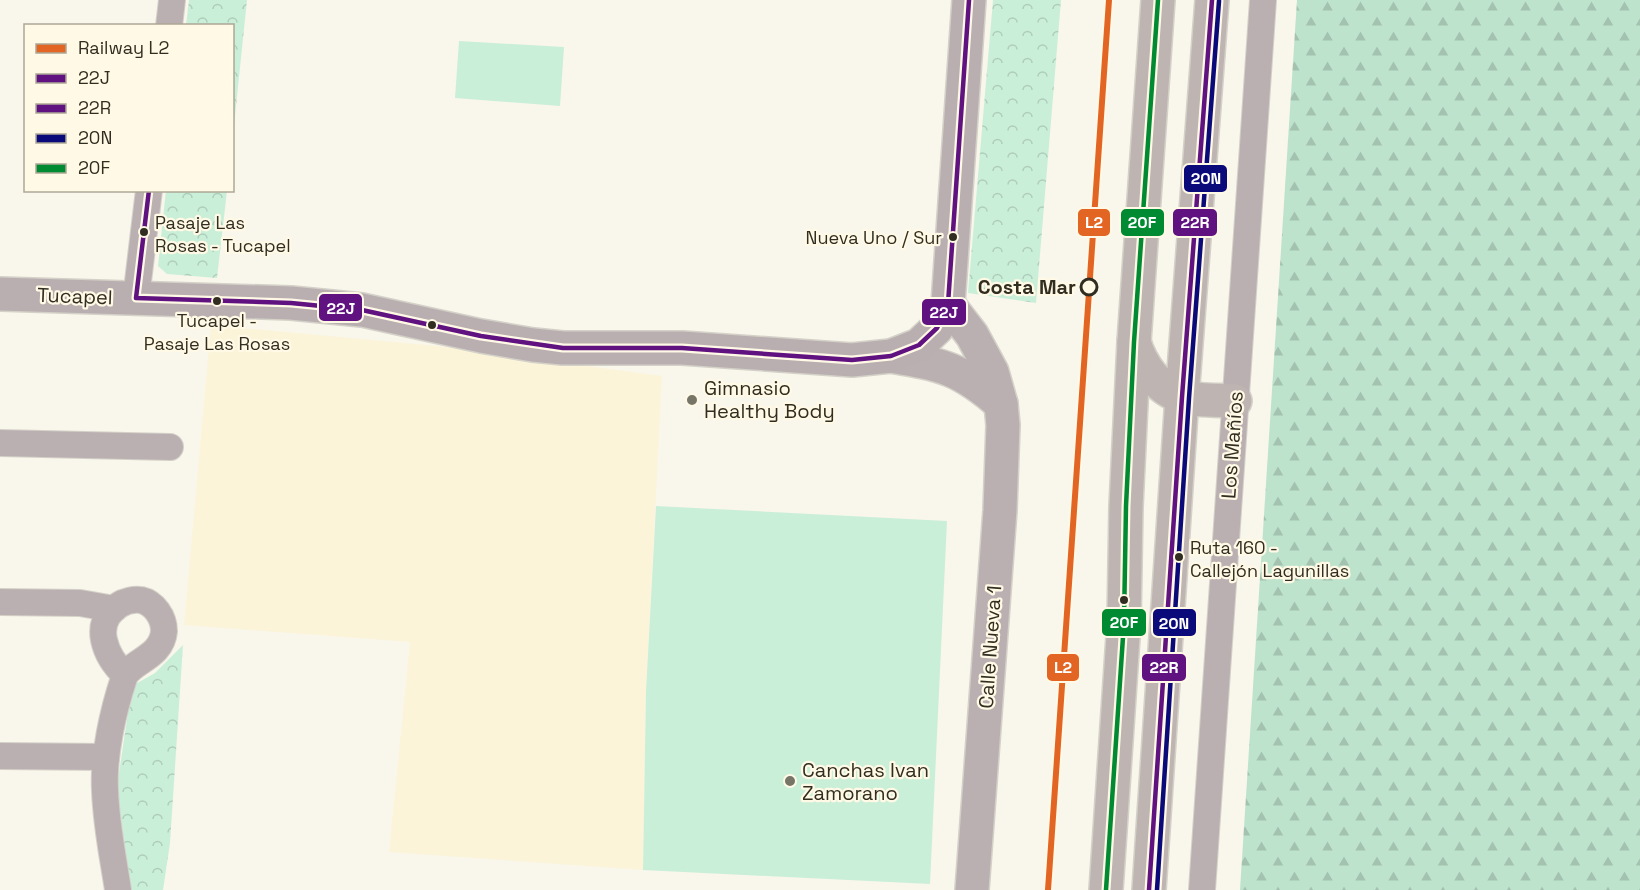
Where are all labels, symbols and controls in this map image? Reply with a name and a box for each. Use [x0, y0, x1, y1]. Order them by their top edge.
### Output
legend [24, 24, 234, 192]
text: Railway L2 [78, 36, 169, 59]
text: 22J [78, 66, 110, 89]
text: 22R [78, 96, 111, 119]
text: 20N [78, 126, 112, 149]
text: 20F [78, 156, 110, 179]
line badge: 20N [1183, 164, 1228, 193]
text: 20N [1191, 168, 1221, 189]
line badge: L2 [1077, 208, 1111, 237]
line badge: 20F [1120, 208, 1165, 237]
line badge: 22R [1172, 208, 1218, 237]
place label: Pasaje Las Rosas - Tucapel [155, 211, 291, 257]
text: L2 [1085, 212, 1103, 233]
text: 20F [1128, 212, 1157, 233]
text: 22R [1180, 212, 1210, 233]
marker: Pasaje Las Rosas - Tucapel [138, 226, 150, 238]
place label: Nueva Uno / Sur [805, 226, 942, 249]
marker: Nueva Uno / Sur [947, 231, 959, 243]
place label: Costa Mar [978, 274, 1076, 300]
marker: Costa Mar [1080, 278, 1098, 296]
street label: Tucapel [37, 282, 113, 310]
line badge: 22J [318, 293, 363, 322]
marker: Tucapel - Pasaje Las Rosas [211, 295, 223, 307]
text: 22J [327, 298, 356, 319]
line badge: 22J [921, 298, 967, 326]
text: 22J [930, 302, 959, 323]
place label: Tucapel - Pasaje Las Rosas [144, 309, 290, 355]
unlabelled marker [426, 319, 438, 331]
place label: Gimnasio Healthy Body [704, 375, 835, 424]
street label: Los Mañíos [1215, 390, 1249, 500]
marker: Gimnasio Healthy Body [685, 393, 699, 407]
place label: Ruta 160 - Callejón Lagunillas [1190, 536, 1349, 582]
marker: Ruta 160 - Callejón Lagunillas [1173, 551, 1185, 563]
street label: Calle Nueva 1 [973, 584, 1007, 710]
unlabelled marker [1118, 594, 1130, 606]
line badge: 20F [1101, 608, 1147, 637]
line badge: 20N [1152, 608, 1197, 637]
text: 20F [1110, 612, 1139, 633]
text: 20N [1159, 613, 1189, 634]
line badge: L2 [1046, 653, 1080, 682]
line badge: 22R [1141, 653, 1187, 682]
text: L2 [1054, 657, 1072, 678]
text: 22R [1149, 657, 1179, 678]
place label: Canchas Ivan Zamorano [802, 757, 929, 806]
marker: Canchas Ivan Zamorano [783, 774, 797, 788]

